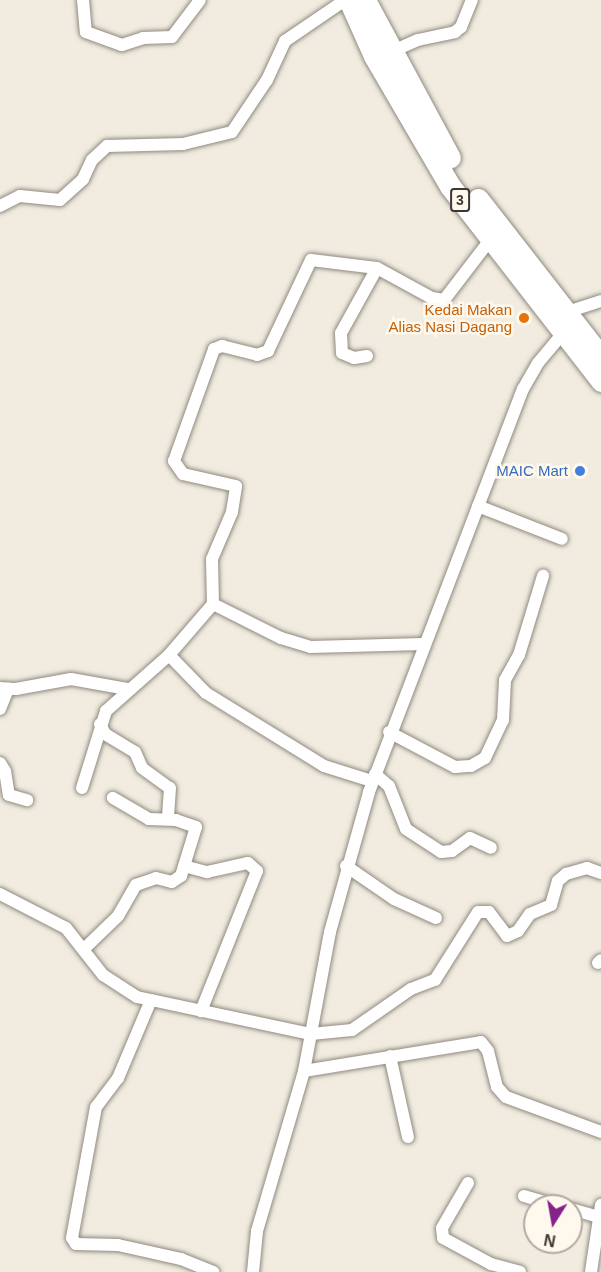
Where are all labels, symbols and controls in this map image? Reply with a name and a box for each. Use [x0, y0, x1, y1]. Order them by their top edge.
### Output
road number: 3 [450, 189, 470, 211]
place label: Kedai Makan Alias Nasi Dagang [389, 300, 512, 335]
marker: Kedai Makan Alias Nasi Dagang [517, 311, 531, 325]
place label: MAIC Mart [496, 462, 568, 480]
marker: MAIC Mart [573, 464, 587, 478]
north arrow [523, 1194, 583, 1254]
text: N [543, 1231, 557, 1250]

